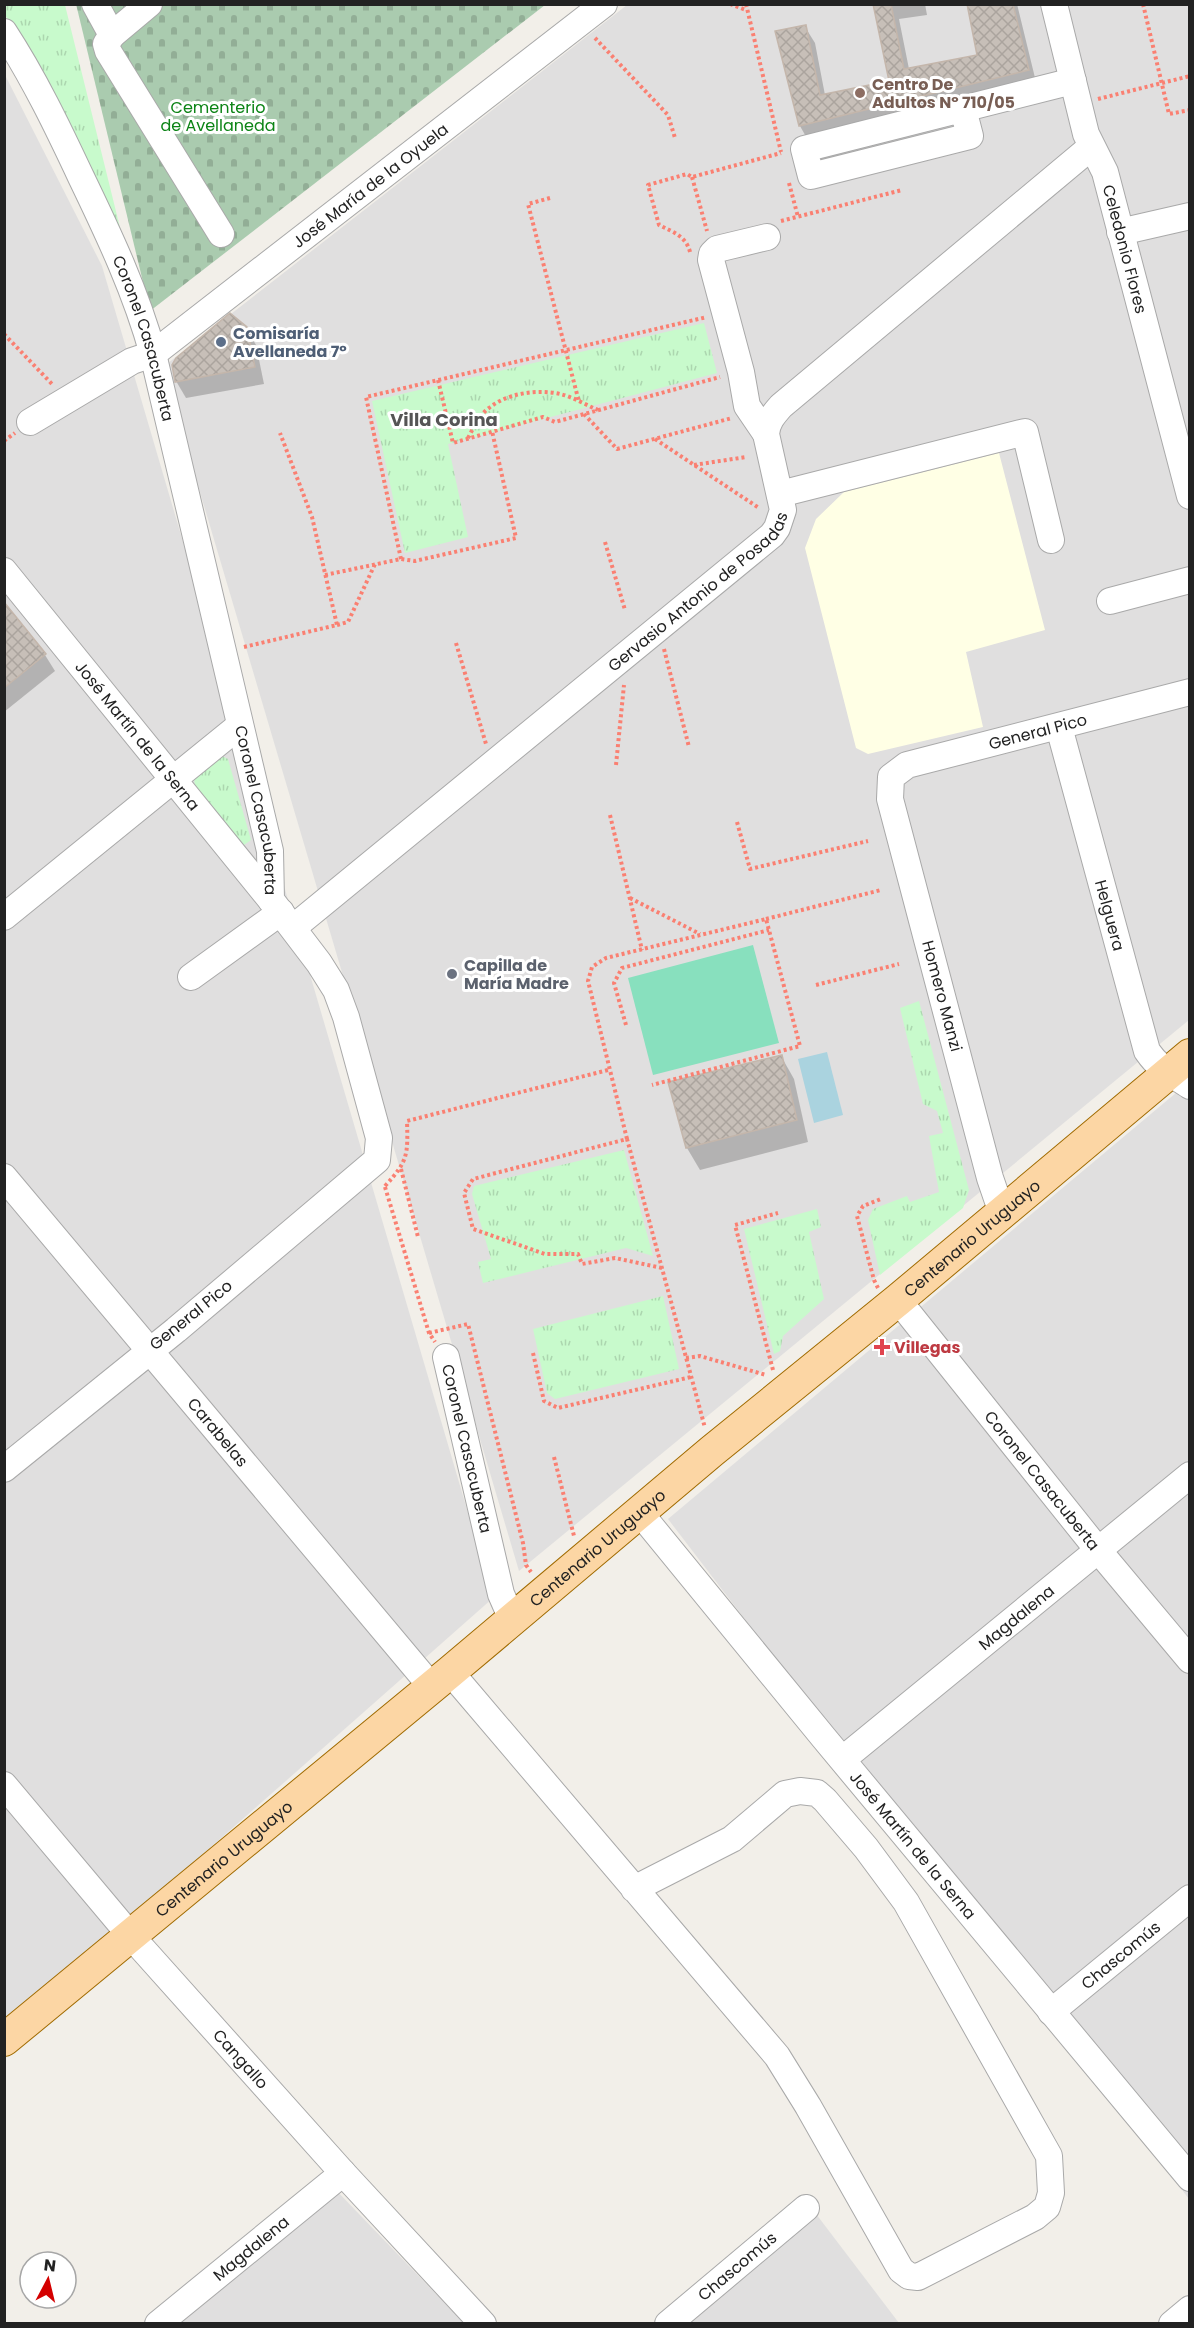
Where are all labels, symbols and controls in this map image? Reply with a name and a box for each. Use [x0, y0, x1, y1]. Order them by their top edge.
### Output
place label: Centro De Adultos Nº 710/05 [872, 73, 1015, 114]
marker: Centro De Adultos Nº 710/05 [853, 86, 867, 100]
park label: Cementerio de Avellaneda [160, 96, 276, 137]
street label: José María de la Oyuela [288, 118, 453, 253]
street label: Celedonio Flores [1097, 182, 1153, 316]
street label: Coronel Casacuberta [107, 252, 180, 424]
place label: Comisaría Avellaneda 7° [233, 322, 347, 363]
marker: Comisaría Avellaneda 7° [214, 335, 228, 349]
district label: Villa Corina [390, 407, 498, 432]
street label: Gervasio Antonio de Posadas [603, 509, 793, 677]
street label: José Martín de la Serna [70, 656, 205, 815]
street label: General Pico [986, 708, 1089, 755]
street label: Coronel Casacuberta [229, 723, 282, 895]
street label: Helguera [1089, 877, 1131, 953]
street label: Homero Manzi [916, 938, 968, 1054]
place label: Capilla de María Madre [464, 954, 569, 995]
marker: Capilla de María Madre [445, 967, 459, 981]
street label: Centenario Uruguayo [899, 1174, 1045, 1302]
street label: General Pico [145, 1274, 237, 1356]
place label: Villegas [894, 1336, 960, 1359]
marker: Villegas [875, 1340, 889, 1354]
street label: Coronel Casacuberta [437, 1362, 498, 1535]
street label: Carabelas [182, 1393, 254, 1472]
street label: Coronel Casacuberta [979, 1406, 1105, 1555]
street label: Centenario Uruguayo [524, 1483, 671, 1612]
street label: Magdalena [973, 1579, 1059, 1655]
street label: José Martín de la Serna [845, 1766, 982, 1924]
street label: Centenario Uruguayo [150, 1795, 297, 1922]
street label: Chascomús [1076, 1915, 1165, 1995]
street label: Cangallo [208, 2024, 274, 2094]
street label: Magdalena [208, 2210, 294, 2286]
street label: Chascomús [692, 2226, 781, 2306]
north arrow [18, 2250, 78, 2310]
text: N [42, 2253, 57, 2278]

